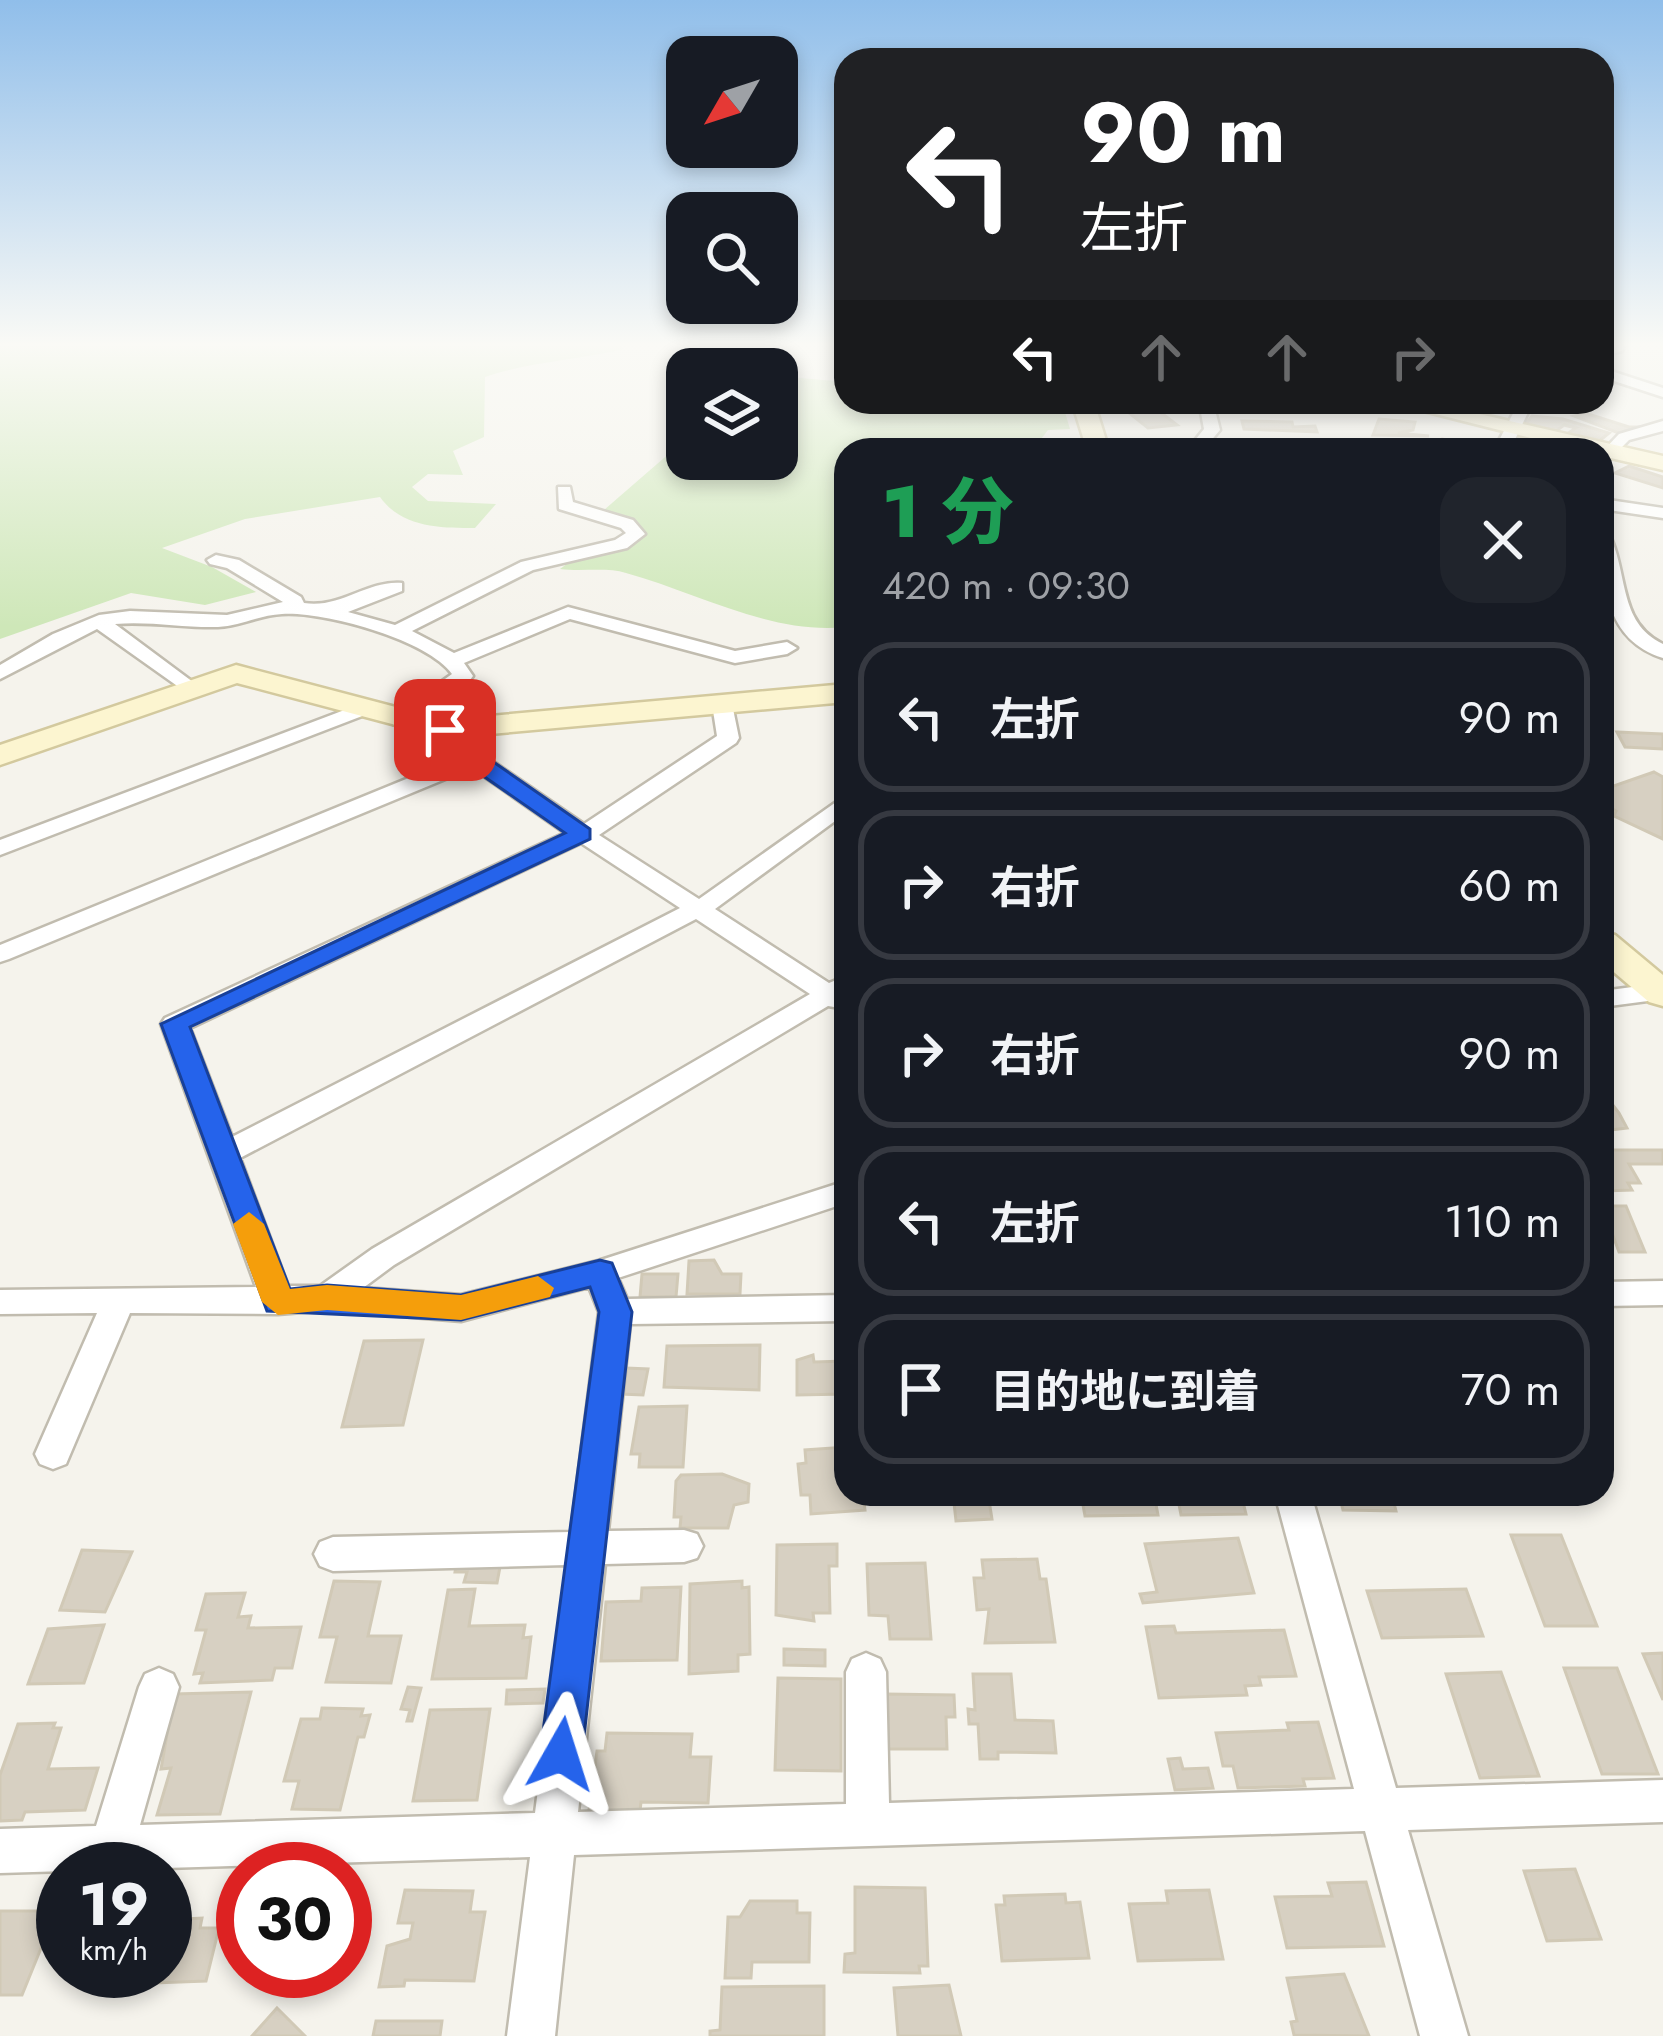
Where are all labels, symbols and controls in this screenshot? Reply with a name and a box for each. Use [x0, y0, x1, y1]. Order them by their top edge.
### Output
north arrow [666, 36, 798, 168]
map controls [666, 36, 798, 480]
text: 90 m [1080, 72, 1286, 194]
icon: left [882, 96, 1038, 252]
text: 左折 [1080, 189, 1188, 267]
button: search [666, 192, 798, 324]
icon: left [1002, 324, 1068, 390]
icon: ahead [1128, 324, 1194, 390]
icon: ahead [1254, 324, 1320, 390]
icon: right [1380, 324, 1446, 390]
button: layers [666, 348, 798, 480]
text: 1 分 [882, 460, 1014, 564]
button: close [1440, 477, 1566, 603]
text: 420 m · 09:30 [882, 557, 1130, 614]
pin [394, 679, 496, 781]
icon: left [888, 684, 954, 750]
text: 90 m [1458, 685, 1560, 750]
text: 左折 [990, 687, 1080, 752]
icon: arrive [412, 697, 478, 763]
icon: right [888, 852, 954, 918]
text: 60 m [1458, 853, 1560, 918]
text: 右折 [990, 855, 1080, 920]
icon: right [888, 1020, 954, 1086]
text: 90 m [1458, 1021, 1560, 1086]
text: 右折 [990, 1023, 1080, 1088]
icon: left [888, 1188, 954, 1254]
text: 110 m [1444, 1189, 1560, 1254]
text: 左折 [990, 1191, 1080, 1256]
icon: arrive [888, 1356, 954, 1422]
text: 70 m [1461, 1357, 1560, 1422]
text: 目的地に到着 [990, 1359, 1260, 1424]
position arrow [498, 1691, 624, 1817]
speed limit sign: 30 [216, 1842, 372, 1998]
text: 19 [79, 1861, 149, 1948]
text: km/h [80, 1928, 148, 1971]

